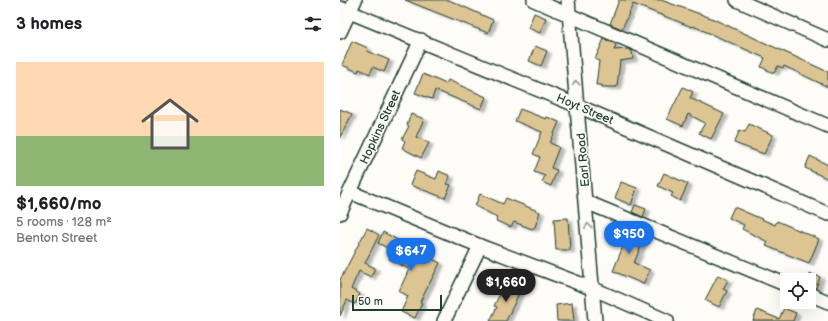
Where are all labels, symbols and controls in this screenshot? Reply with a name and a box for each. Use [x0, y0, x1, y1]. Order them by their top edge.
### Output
icon: filters [302, 13, 324, 35]
text: 3 homes [16, 14, 82, 34]
one-way arrow [571, 80, 580, 86]
icon: home [134, 88, 206, 160]
street label: Hopkins Street [357, 88, 404, 167]
street label: Hoyt Street [554, 91, 616, 128]
street label: Earl Road [574, 132, 593, 187]
text: $1,660/mo [16, 194, 101, 214]
text: 5 rooms · 128 m² [16, 214, 112, 230]
pin: $950 [605, 221, 653, 255]
one-way arrow [584, 223, 593, 229]
text: $950 [613, 226, 645, 242]
text: Benton Street [16, 230, 97, 246]
pin: $647 [387, 238, 435, 272]
text: $647 [395, 243, 427, 259]
pin: $1,660 [473, 269, 539, 303]
map controls [780, 273, 816, 309]
button: locate [780, 273, 816, 309]
text: $1,660 [486, 274, 526, 290]
scale bar [352, 293, 442, 312]
text: 50 m [358, 295, 383, 308]

